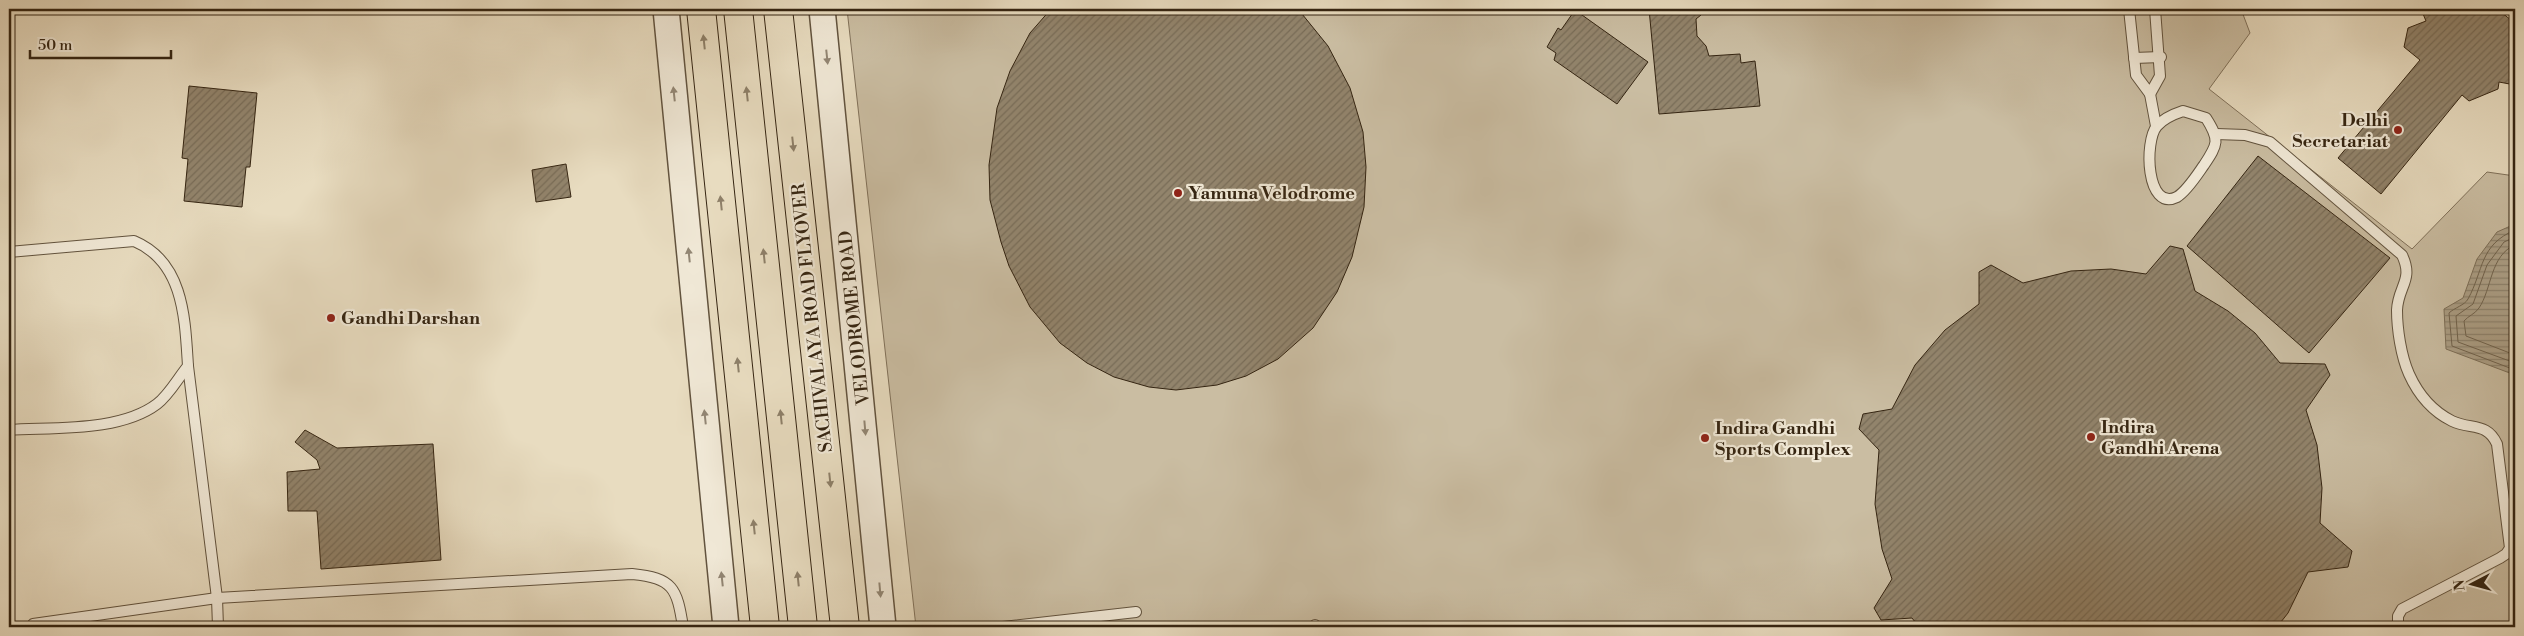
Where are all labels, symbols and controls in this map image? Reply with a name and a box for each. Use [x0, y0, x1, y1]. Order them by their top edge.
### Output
scale bar [30, 28, 171, 60]
one-way arrow [700, 33, 708, 49]
text: 50 m [38, 36, 72, 55]
one-way arrow [823, 50, 831, 66]
one-way arrow [670, 85, 678, 101]
one-way arrow [743, 86, 751, 102]
place label: Delhi Secretariat [2292, 109, 2389, 153]
marker: Delhi Secretariat [2392, 124, 2404, 136]
one-way arrow [789, 137, 797, 153]
street label: SACHIVALAYA ROAD FLYOVER [787, 182, 838, 454]
place label: Yamuna Velodrome [1188, 182, 1355, 205]
marker: Yamuna Velodrome [1172, 187, 1184, 199]
one-way arrow [717, 195, 725, 211]
street label: VELODROME ROAD [834, 230, 875, 407]
one-way arrow [685, 247, 693, 263]
one-way arrow [760, 247, 768, 263]
place label: Gandhi Darshan [341, 307, 480, 330]
marker: Gandhi Darshan [325, 312, 337, 324]
one-way arrow [734, 357, 742, 373]
one-way arrow [701, 409, 709, 425]
one-way arrow [777, 409, 785, 425]
place label: Indira Gandhi Arena [2101, 416, 2220, 460]
place label: Indira Gandhi Sports Complex [1715, 417, 1851, 461]
one-way arrow [861, 420, 869, 436]
marker: Indira Gandhi Arena [2085, 431, 2097, 443]
marker: Indira Gandhi Sports Complex [1699, 432, 1711, 444]
one-way arrow [826, 472, 834, 488]
one-way arrow [750, 518, 758, 534]
north arrow [2446, 558, 2496, 608]
one-way arrow [717, 570, 725, 586]
one-way arrow [794, 570, 802, 586]
text: N [2451, 579, 2470, 592]
one-way arrow [876, 582, 884, 598]

